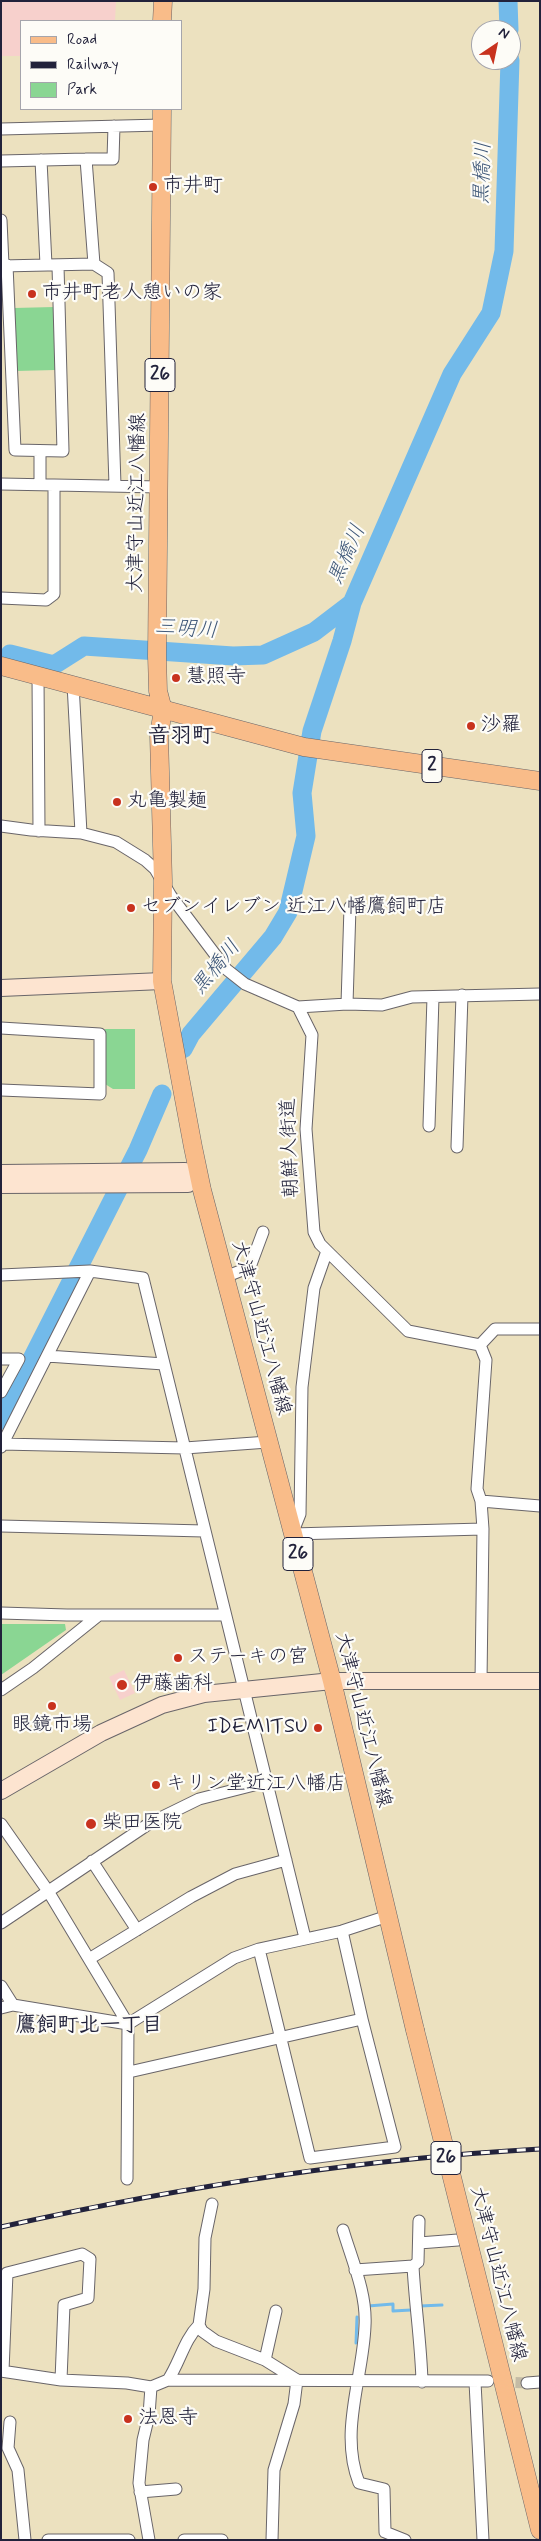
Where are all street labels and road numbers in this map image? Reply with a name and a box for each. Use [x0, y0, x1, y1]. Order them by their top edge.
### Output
road number: 26 [145, 358, 175, 392]
street label: 大津守山近江八幡線 [124, 413, 152, 593]
road number: 2 [422, 749, 442, 782]
street label: 朝鮮人街道 [277, 1098, 305, 1198]
street label: 大津守山近江八幡線 [225, 1238, 295, 1418]
road number: 26 [283, 1538, 313, 1570]
street label: 大津守山近江八幡線 [329, 1630, 395, 1810]
road number: 26 [431, 2142, 461, 2174]
street label: 大津守山近江八幡線 [464, 2184, 530, 2364]

